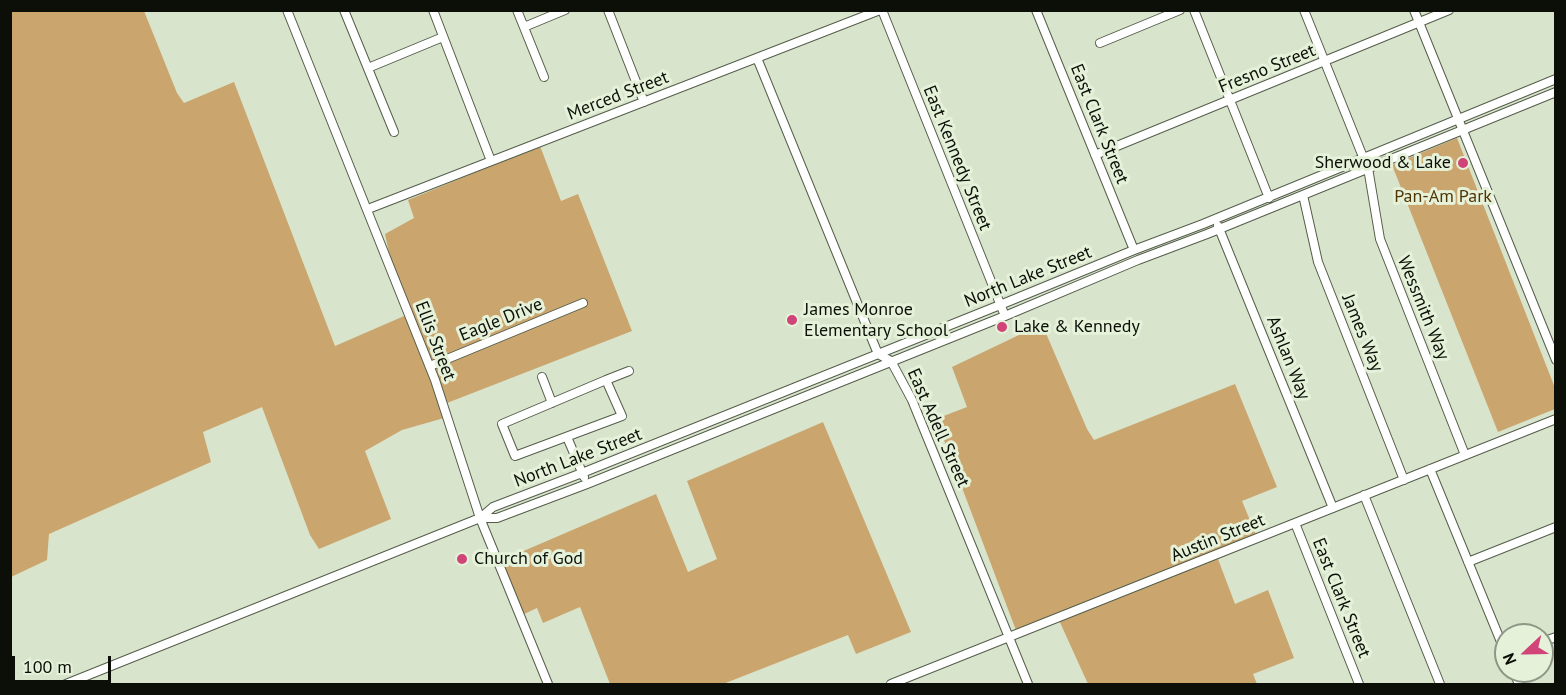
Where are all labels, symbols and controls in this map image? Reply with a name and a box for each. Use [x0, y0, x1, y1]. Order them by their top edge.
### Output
street label: Fresno Street [1215, 40, 1319, 98]
street label: East Clark Street [1065, 61, 1133, 187]
street label: Merced Street [564, 67, 672, 125]
street label: East Kennedy Street [918, 83, 996, 233]
place label: Sherwood & Lake [1315, 152, 1451, 174]
marker: Sherwood & Lake [1456, 156, 1470, 170]
park label: Pan-Am Park [1394, 186, 1492, 208]
street label: North Lake Street [961, 242, 1095, 312]
street label: Wessmith Way [1392, 253, 1454, 363]
street label: James Way [1337, 291, 1387, 375]
street label: Eagle Drive [456, 294, 546, 346]
street label: Ellis Street [410, 298, 460, 384]
place label: James Monroe Elementary School [804, 299, 948, 342]
marker: James Monroe Elementary School [785, 313, 799, 327]
street label: Ashlan Way [1261, 313, 1315, 403]
place label: Lake & Kennedy [1014, 316, 1140, 338]
marker: Lake & Kennedy [995, 320, 1009, 334]
street label: East Adell Street [902, 365, 974, 491]
street label: North Lake Street [511, 424, 645, 492]
street label: Austin Street [1168, 509, 1268, 567]
street label: East Clark Street [1307, 535, 1375, 661]
place label: Church of God [474, 548, 583, 570]
marker: Church of God [455, 552, 469, 566]
north arrow [1494, 623, 1554, 683]
scale bar [15, 644, 114, 682]
text: N [1498, 650, 1520, 668]
text: 100 m [23, 655, 72, 678]

